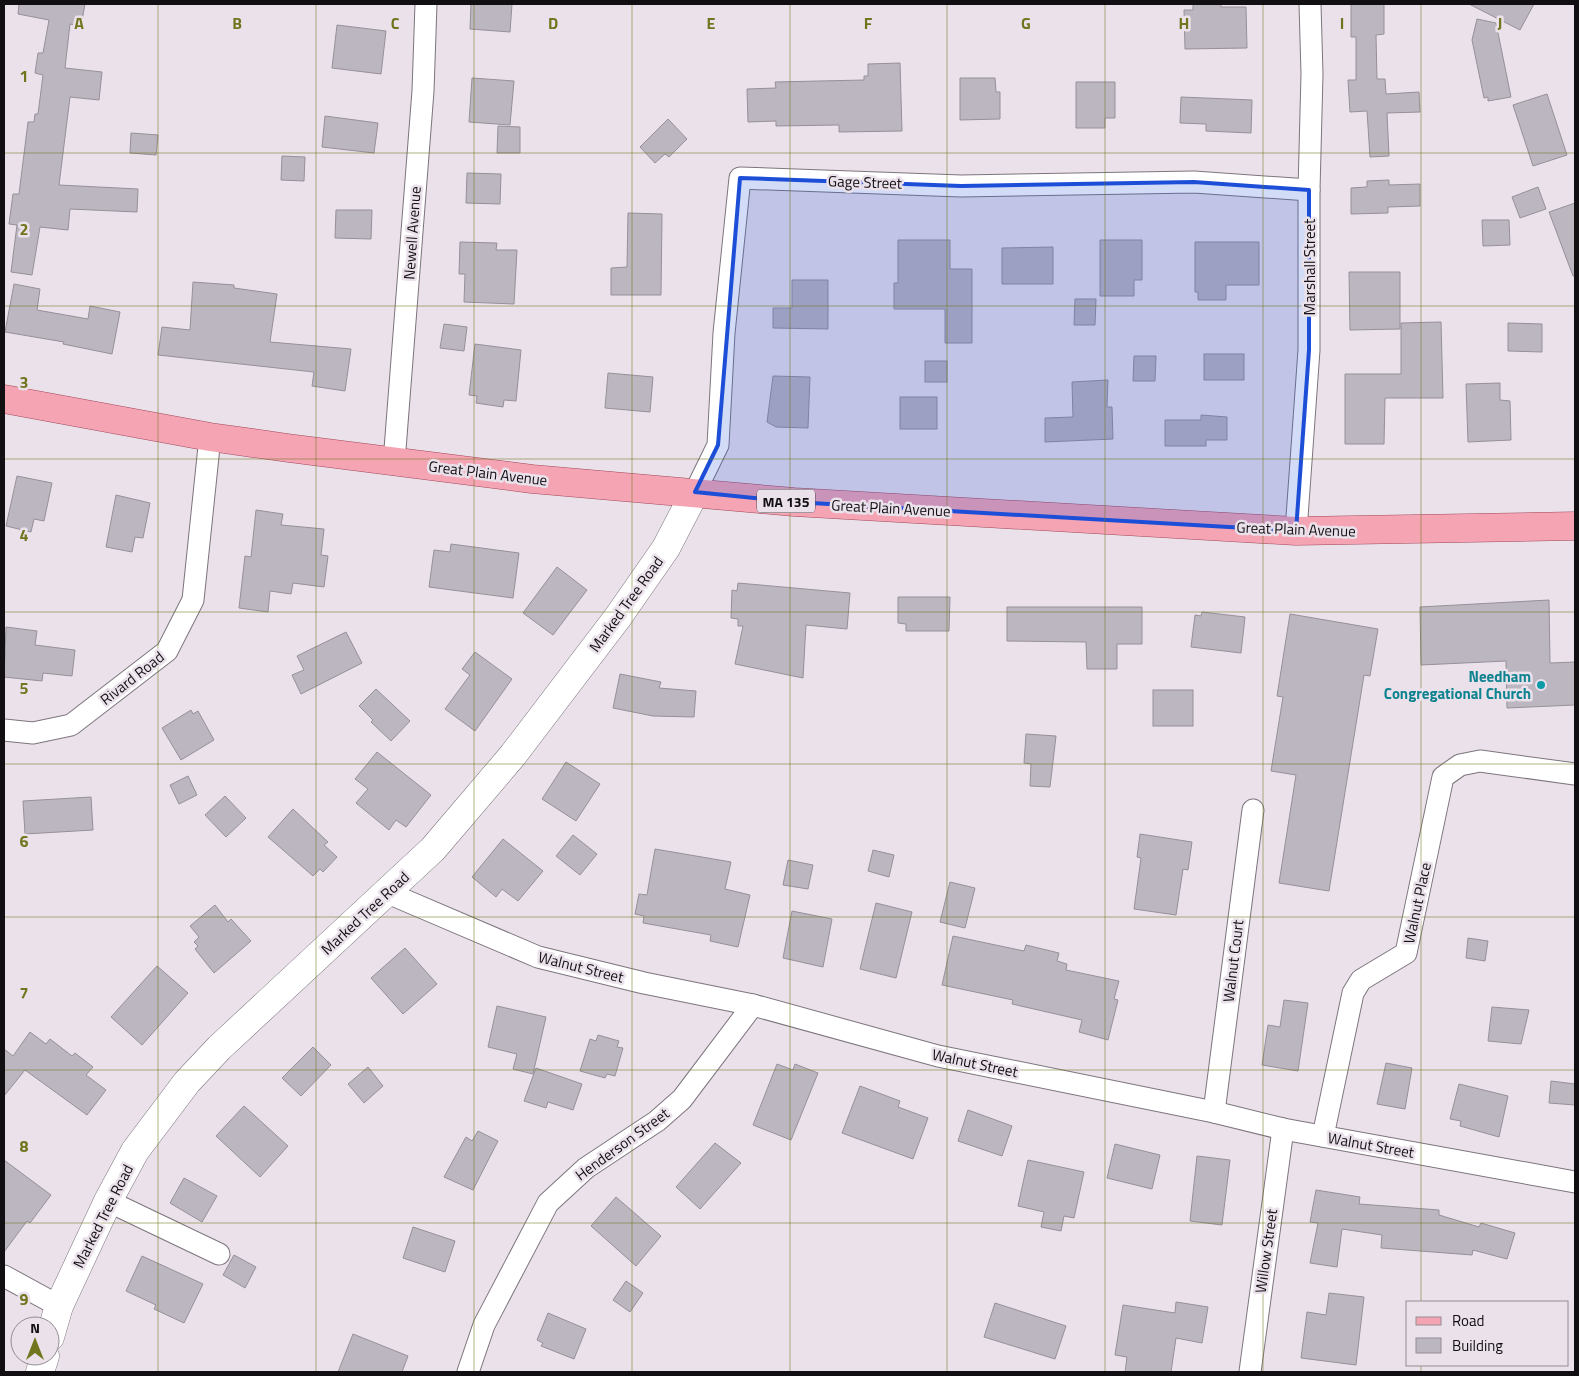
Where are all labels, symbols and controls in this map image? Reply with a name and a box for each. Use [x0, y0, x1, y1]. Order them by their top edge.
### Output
text: A [74, 11, 84, 35]
text: B [232, 11, 242, 35]
text: C [391, 11, 400, 35]
text: D [548, 11, 558, 35]
text: E [707, 11, 716, 35]
text: F [864, 11, 873, 35]
text: G [1021, 11, 1031, 35]
text: H [1179, 11, 1189, 35]
text: I [1340, 11, 1344, 35]
text: J [1498, 11, 1502, 35]
text: 1 [20, 64, 28, 88]
street label: Gage Street [828, 169, 903, 195]
street label: Newell Avenue [397, 185, 427, 281]
text: 2 [20, 217, 28, 241]
street label: Marshall Street [1298, 218, 1321, 315]
text: 3 [20, 370, 28, 394]
street label: Great Plain Avenue [427, 454, 549, 492]
road number: MA 135 [757, 490, 815, 512]
street label: Great Plain Avenue [831, 493, 951, 523]
street label: Great Plain Avenue [1236, 515, 1356, 543]
text: 4 [20, 523, 29, 547]
street label: Marked Tree Road [583, 551, 669, 657]
street label: Rivard Road [95, 646, 169, 710]
place label: Needham Congregational Church [1384, 665, 1531, 705]
text: 5 [20, 676, 29, 700]
marker: Needham Congregational Church [1535, 679, 1547, 691]
text: 6 [20, 829, 29, 853]
street label: Walnut Place [1397, 860, 1437, 946]
street label: Marked Tree Road [316, 866, 414, 960]
street label: Walnut Court [1217, 918, 1250, 1004]
street label: Walnut Street [536, 945, 627, 989]
text: 7 [20, 981, 28, 1005]
street label: Walnut Street [930, 1043, 1021, 1083]
street label: Henderson Street [570, 1102, 674, 1186]
street label: Walnut Street [1326, 1126, 1417, 1164]
text: 8 [20, 1134, 29, 1158]
street label: Marked Tree Road [67, 1160, 139, 1272]
street label: Willow Street [1249, 1207, 1283, 1295]
text: 9 [20, 1287, 29, 1311]
legend [1406, 1301, 1569, 1366]
text: Road [1452, 1309, 1484, 1332]
north arrow [10, 1316, 60, 1366]
text: N [30, 1317, 40, 1338]
text: Building [1452, 1334, 1503, 1357]

